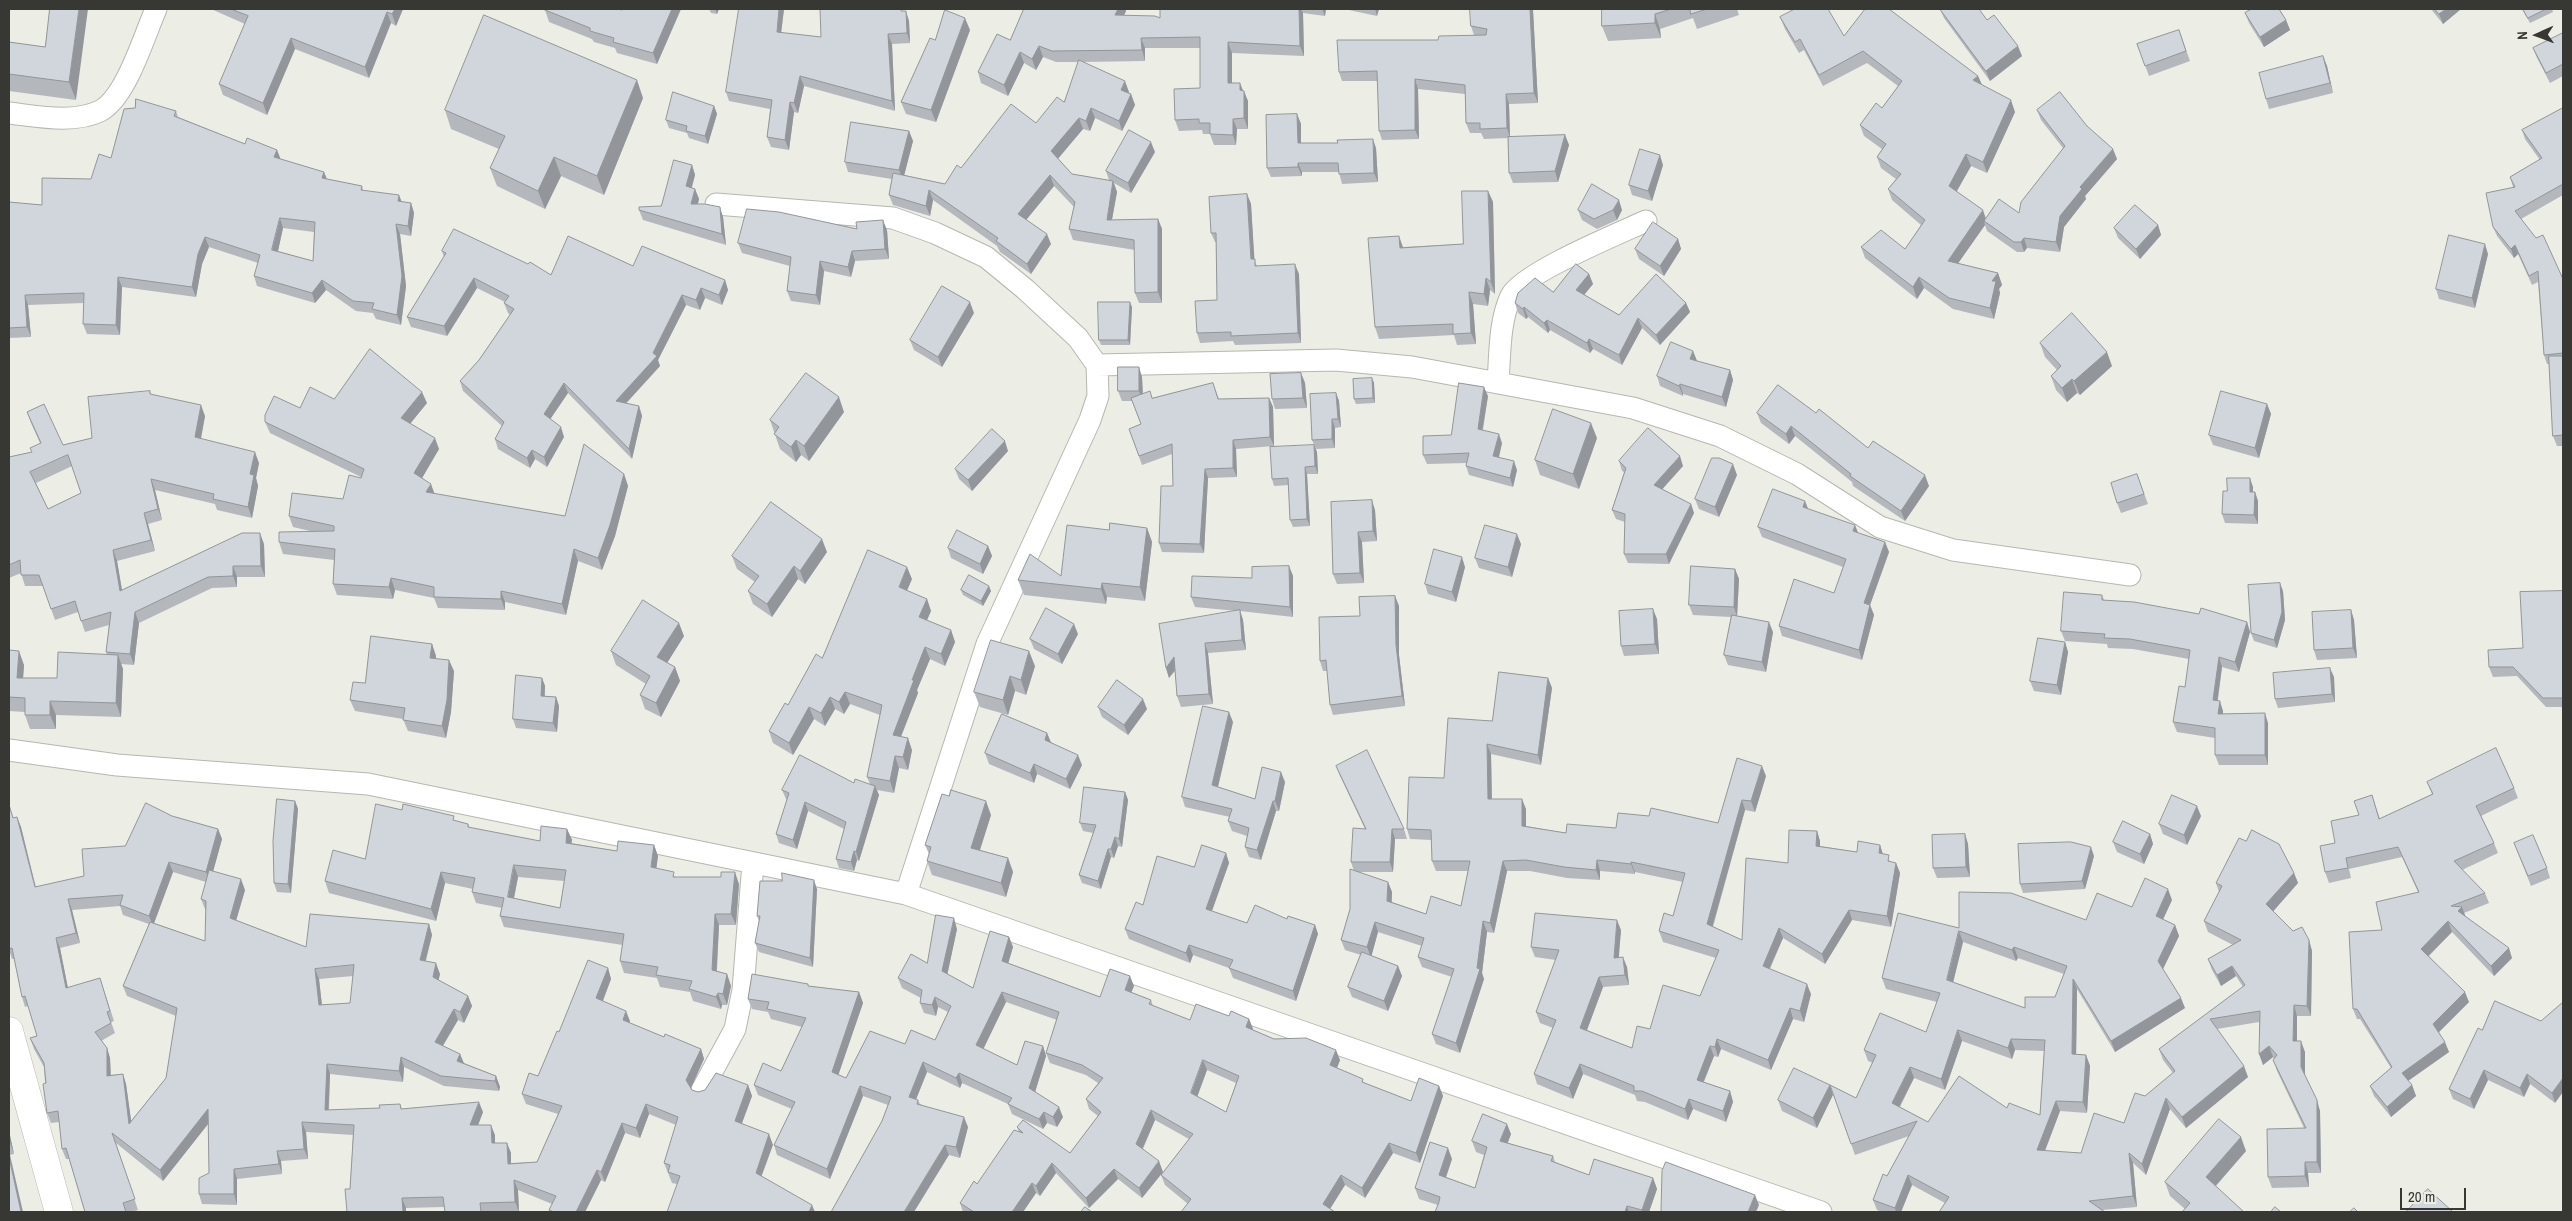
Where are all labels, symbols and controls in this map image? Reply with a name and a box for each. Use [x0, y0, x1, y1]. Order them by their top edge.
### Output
north arrow [2512, 10, 2562, 60]
text: N [2513, 31, 2531, 40]
scale bar [2402, 1178, 2468, 1210]
text: 20 m [2408, 1186, 2435, 1207]

